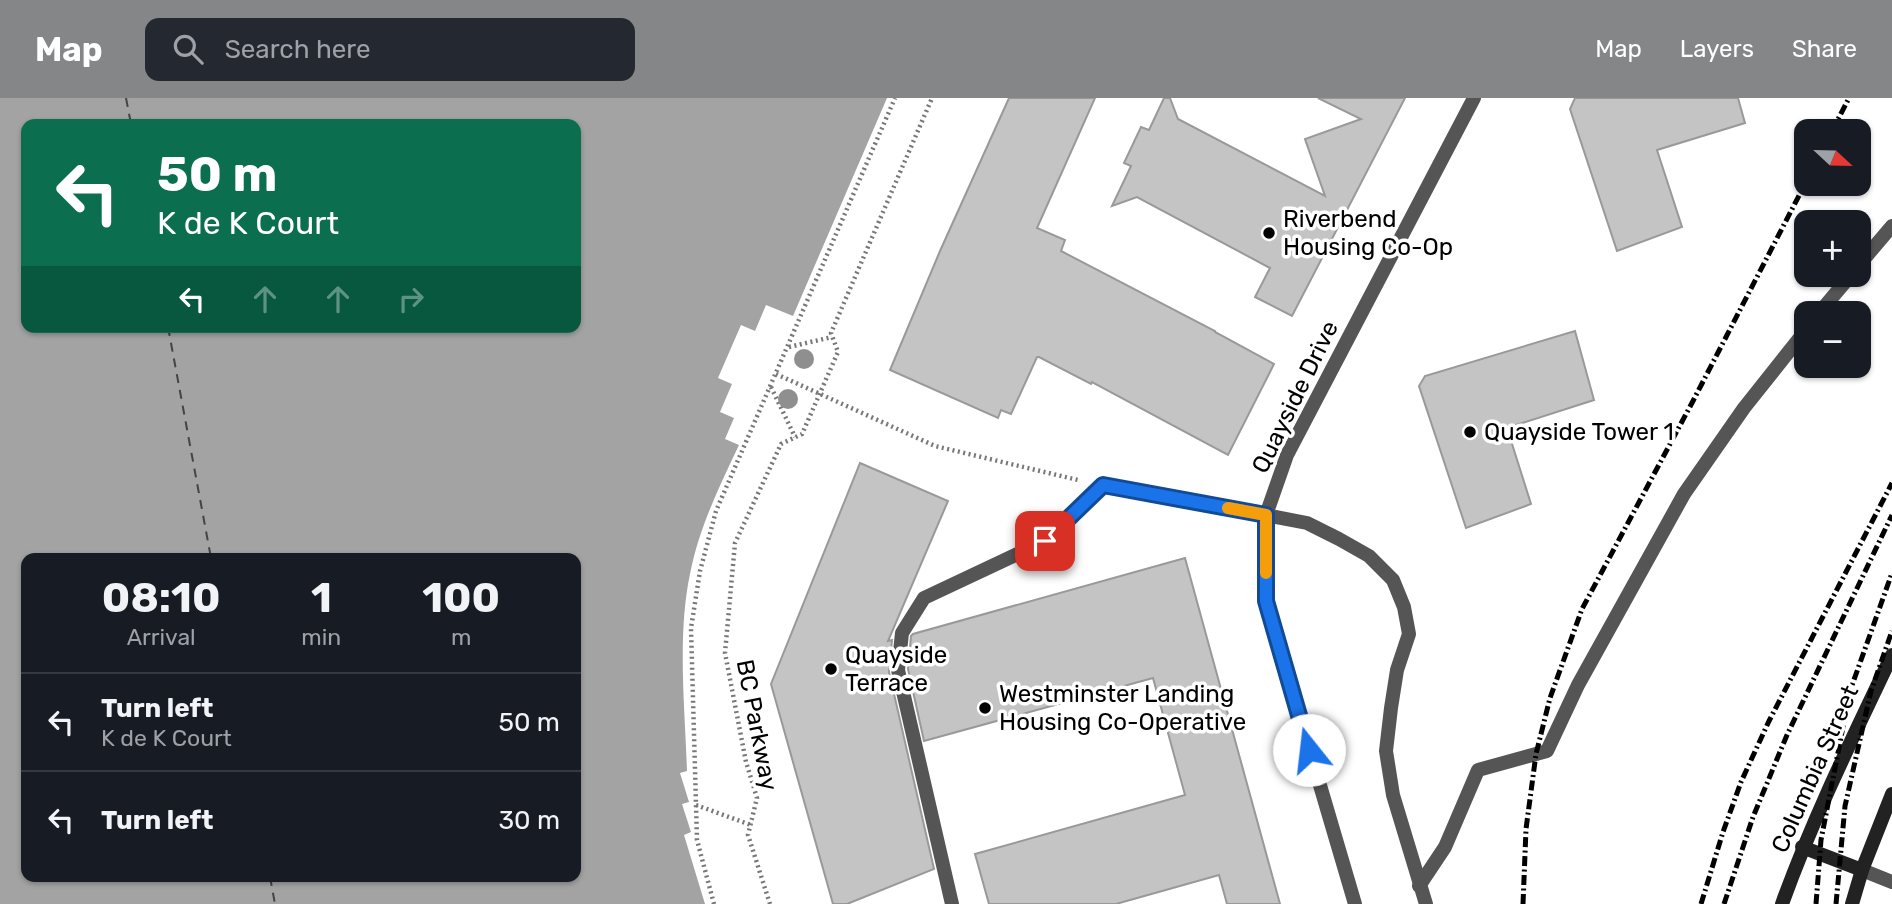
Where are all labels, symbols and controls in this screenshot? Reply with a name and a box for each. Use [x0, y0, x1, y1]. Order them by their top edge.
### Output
search box [145, 18, 635, 81]
text: Map [35, 30, 103, 69]
icon: search [169, 30, 207, 68]
text: Search here [225, 34, 370, 65]
text: Map [1595, 35, 1642, 63]
text: Layers [1680, 35, 1754, 63]
text: Share [1792, 35, 1857, 63]
north arrow [1794, 119, 1871, 196]
map controls [1794, 119, 1871, 378]
text: 50 m [157, 145, 277, 203]
icon: left [42, 147, 133, 238]
text: K de K Court [157, 204, 339, 242]
place label: Riverbend Housing Co-Op [1283, 205, 1453, 261]
button: + [1794, 210, 1871, 287]
marker: Riverbend Housing Co-Op [1261, 225, 1277, 241]
icon: left [173, 280, 211, 318]
icon: ahead [246, 280, 284, 318]
icon: ahead [319, 280, 357, 318]
icon: right [392, 280, 430, 318]
button: − [1794, 301, 1871, 378]
street label: Quayside Drive [1246, 316, 1344, 478]
place label: Quayside Tower 1 [1484, 418, 1674, 446]
marker: Quayside Tower 1 [1462, 424, 1478, 440]
pin [1015, 511, 1075, 571]
icon: arrive [1026, 522, 1064, 560]
text: 08:10 [102, 573, 221, 623]
text: 1 [311, 573, 332, 623]
text: 100 [422, 573, 500, 623]
text: Arrival [127, 623, 196, 651]
text: min [301, 623, 341, 651]
text: m [451, 623, 471, 651]
place label: Quayside Terrace [845, 641, 947, 697]
street label: BC Parkway [731, 657, 783, 793]
marker: Quayside Terrace [823, 661, 839, 677]
place label: Westminster Landing Housing Co-Operative [999, 680, 1246, 736]
street label: Columbia Street [1766, 681, 1864, 857]
text: Turn left [101, 693, 213, 724]
marker: Westminster Landing Housing Co-Operative [977, 700, 993, 716]
icon: left [42, 703, 80, 741]
text: 50 m [499, 707, 560, 738]
position arrow [1272, 713, 1346, 787]
text: K de K Court [101, 724, 232, 752]
icon: left [42, 801, 80, 839]
text: Turn left [101, 805, 213, 836]
text: 30 m [498, 805, 560, 836]

